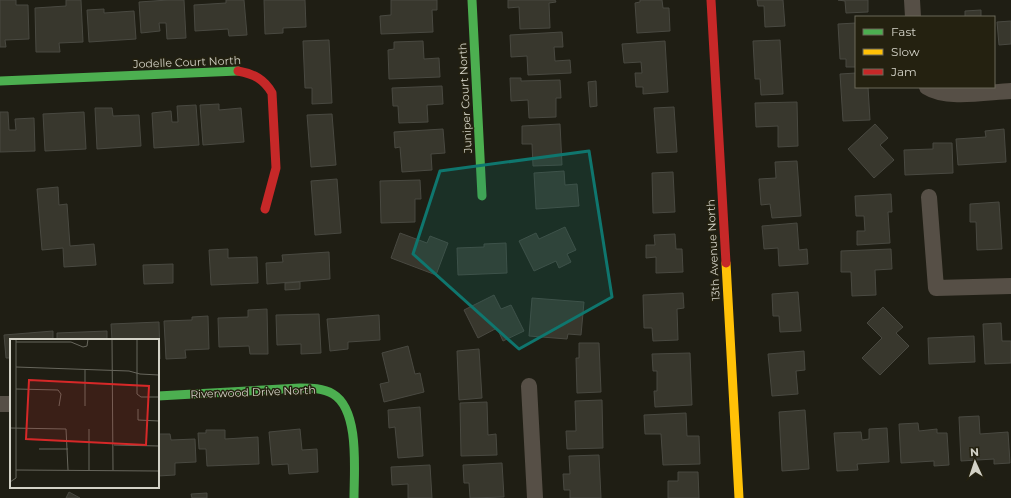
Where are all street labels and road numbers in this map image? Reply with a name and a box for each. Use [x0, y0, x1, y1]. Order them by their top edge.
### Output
street label: Juniper Court North [455, 42, 475, 155]
street label: Jodelle Court North [132, 53, 241, 71]
street label: 13th Avenue North [703, 199, 723, 301]
street label: Riverwood Drive North [190, 383, 316, 401]

